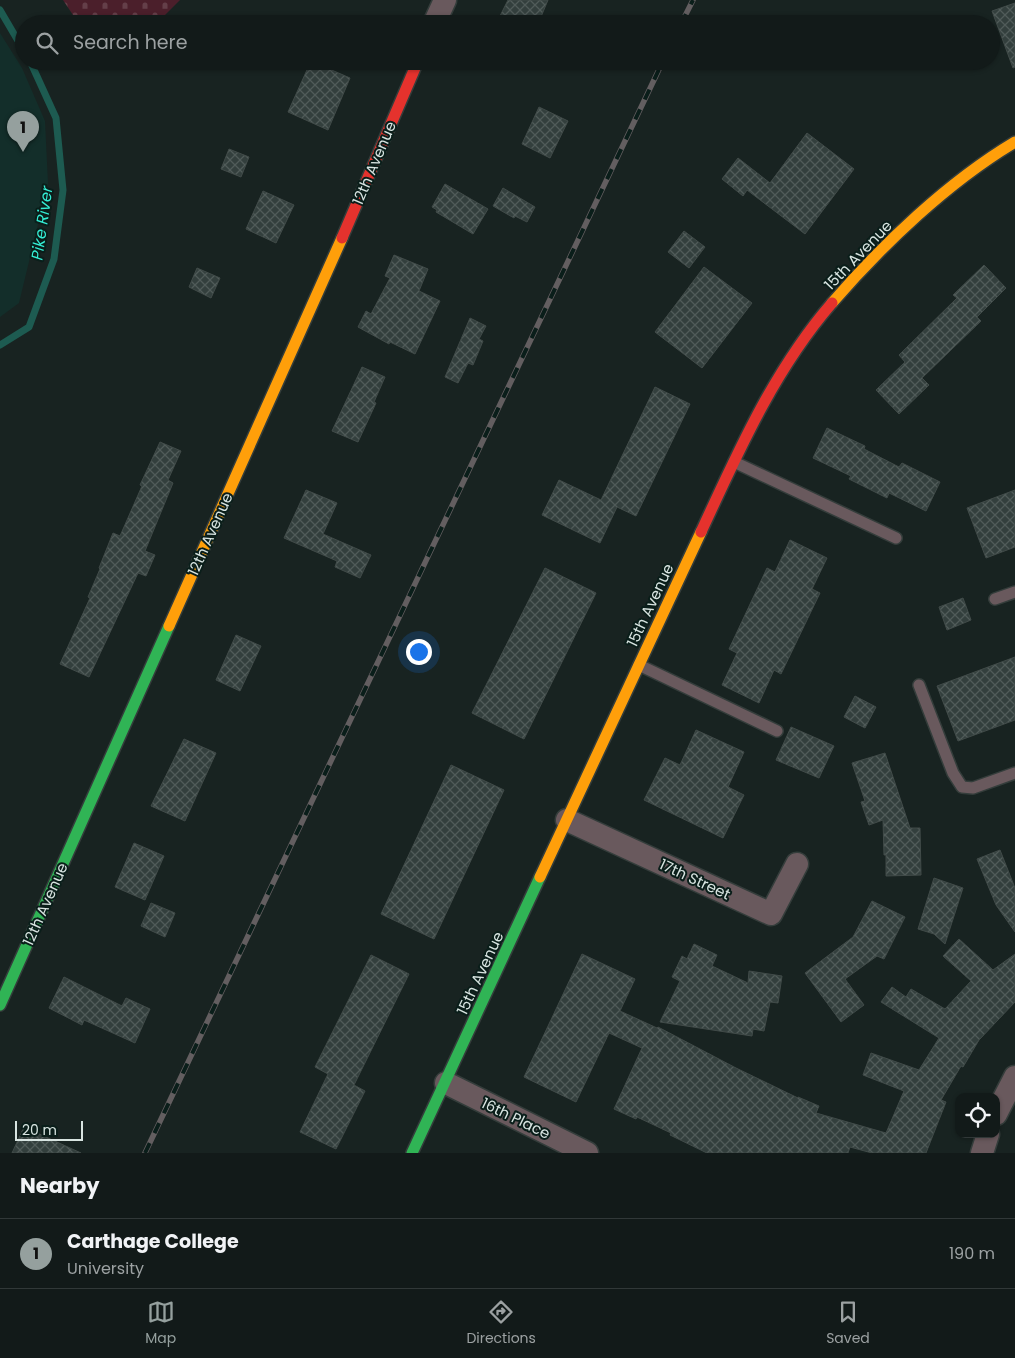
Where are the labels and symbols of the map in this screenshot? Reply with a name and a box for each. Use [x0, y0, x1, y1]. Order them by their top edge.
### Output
pin: 1 [7, 111, 39, 152]
street label: 12th Avenue [347, 118, 401, 208]
water label: Pike River [25, 183, 59, 262]
street label: 15th Avenue [819, 215, 897, 295]
street label: 12th Avenue [182, 489, 238, 579]
street label: 15th Avenue [622, 560, 678, 650]
your location [406, 639, 432, 665]
street label: 17th Street [656, 853, 734, 905]
street label: 12th Avenue [17, 859, 73, 949]
street label: 15th Avenue [452, 928, 508, 1018]
street label: 16th Place [478, 1092, 554, 1144]
scale bar [15, 1118, 82, 1141]

